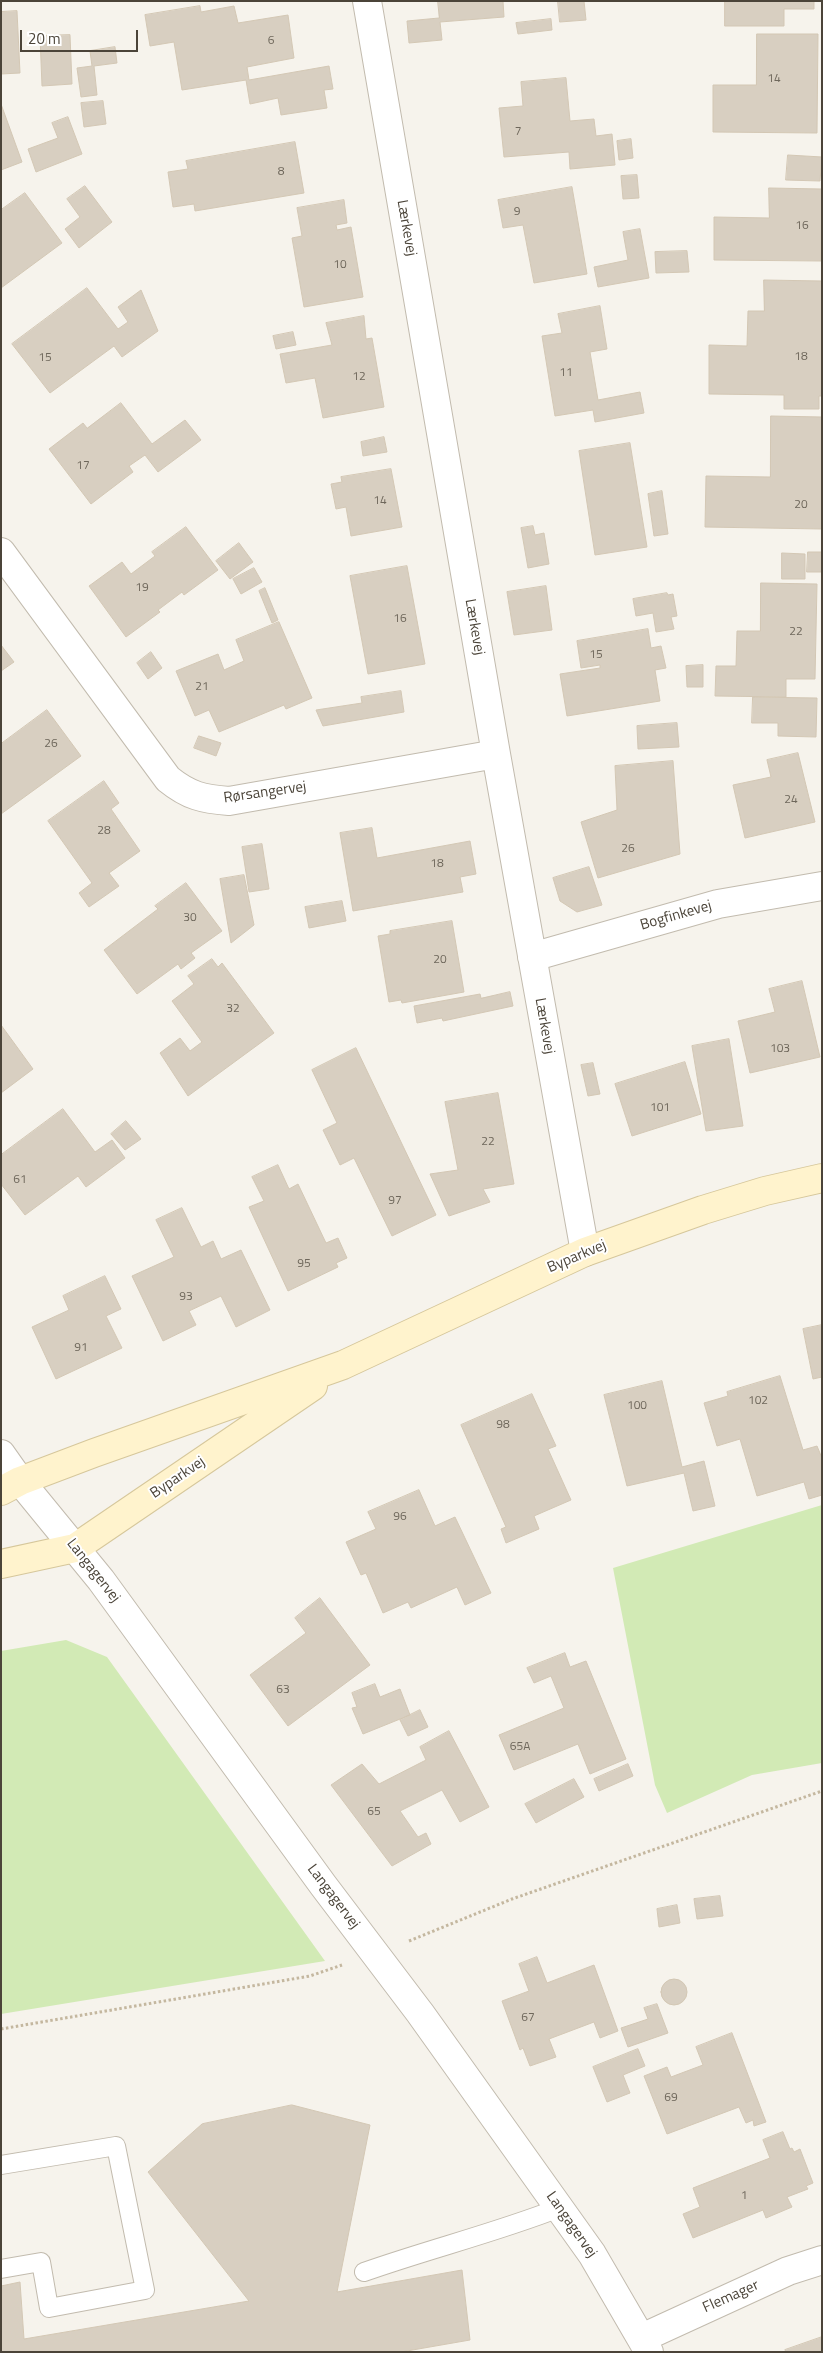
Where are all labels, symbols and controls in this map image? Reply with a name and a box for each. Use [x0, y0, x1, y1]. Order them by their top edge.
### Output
scale bar [22, 20, 140, 52]
text: 20 m [28, 27, 61, 50]
house number: 6 [268, 34, 274, 48]
house number: 14 [767, 72, 781, 86]
house number: 7 [515, 125, 521, 139]
house number: 8 [278, 165, 284, 179]
street label: Lærkevej [392, 198, 420, 258]
house number: 9 [514, 205, 520, 219]
house number: 16 [795, 219, 809, 233]
house number: 10 [333, 258, 347, 272]
house number: 18 [794, 350, 808, 364]
house number: 15 [38, 351, 52, 365]
house number: 11 [559, 366, 573, 380]
house number: 12 [352, 370, 366, 384]
house number: 17 [76, 459, 90, 473]
house number: 14 [373, 494, 387, 508]
house number: 20 [794, 498, 808, 512]
house number: 19 [135, 581, 149, 595]
street label: Lærkevej [460, 597, 488, 657]
house number: 16 [393, 612, 407, 626]
house number: 22 [789, 625, 803, 639]
house number: 15 [589, 648, 603, 662]
house number: 21 [195, 680, 209, 694]
house number: 26 [44, 737, 58, 751]
street label: Rørsangervej [223, 778, 307, 808]
house number: 24 [784, 793, 798, 807]
house number: 28 [97, 824, 111, 838]
house number: 26 [621, 842, 635, 856]
house number: 18 [430, 857, 444, 871]
street label: Bogfinkevej [638, 897, 714, 935]
house number: 30 [183, 911, 197, 925]
house number: 20 [433, 953, 447, 967]
street label: Lærkevej [530, 996, 558, 1056]
house number: 32 [226, 1002, 240, 1016]
house number: 103 [770, 1042, 790, 1056]
house number: 101 [650, 1101, 670, 1115]
house number: 22 [481, 1135, 495, 1149]
house number: 61 [13, 1173, 27, 1187]
house number: 97 [388, 1194, 402, 1208]
street label: Byparkvej [545, 1237, 609, 1277]
house number: 95 [297, 1257, 311, 1271]
house number: 93 [179, 1290, 193, 1304]
house number: 91 [74, 1341, 88, 1355]
house number: 102 [748, 1394, 768, 1408]
house number: 100 [627, 1399, 647, 1413]
house number: 98 [496, 1418, 510, 1432]
street label: Byparkvej [147, 1453, 209, 1503]
house number: 96 [393, 1510, 407, 1524]
street label: Langagervej [62, 1535, 124, 1607]
house number: 63 [276, 1683, 290, 1697]
house number: 65A [510, 1740, 530, 1754]
house number: 65 [367, 1805, 381, 1819]
street label: Langagervej [303, 1861, 363, 1933]
house number: 67 [521, 2011, 535, 2025]
house number: 69 [664, 2091, 678, 2105]
street label: Langagervej [542, 2189, 600, 2261]
house number: 1 [741, 2189, 747, 2203]
street label: Flemager [700, 2277, 762, 2317]

